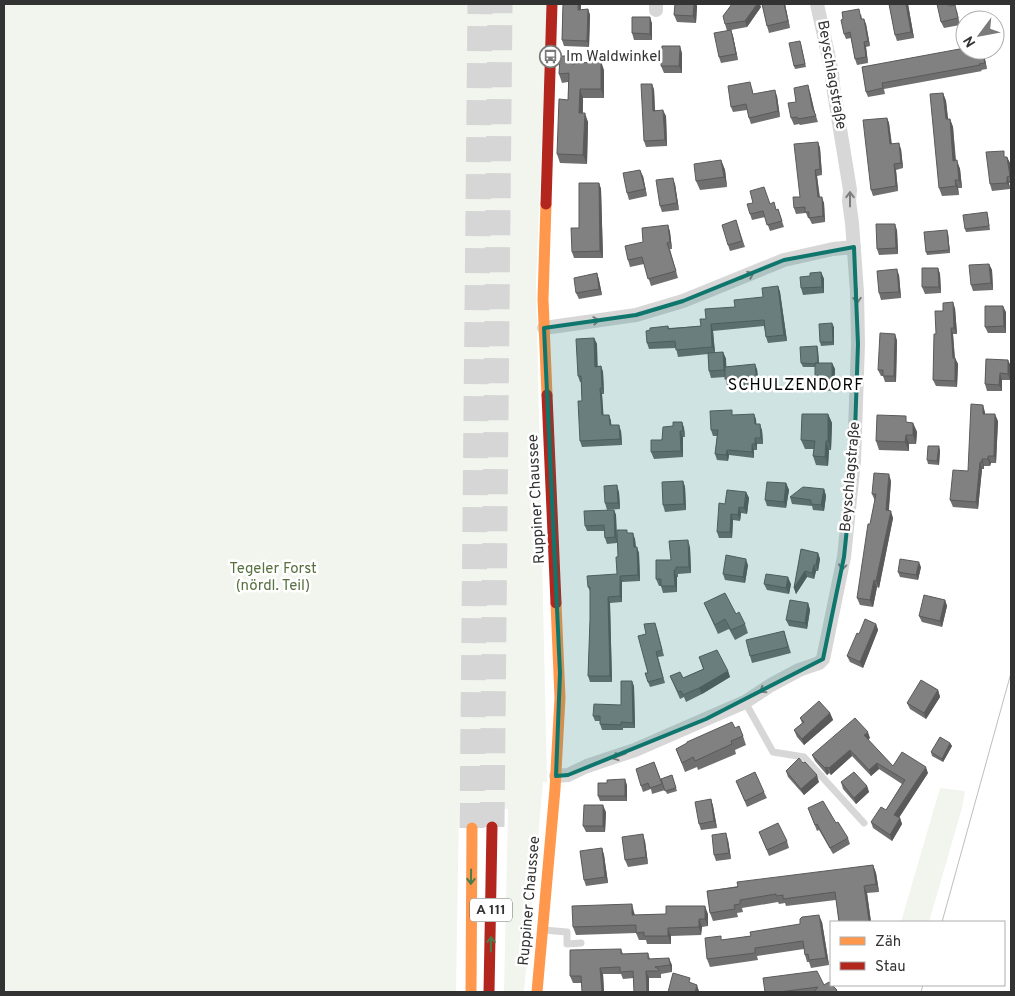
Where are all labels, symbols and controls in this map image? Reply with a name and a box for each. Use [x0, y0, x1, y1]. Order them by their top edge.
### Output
north arrow [955, 10, 1005, 60]
street label: Beyschlagstraße [812, 19, 850, 131]
text: N [960, 32, 980, 50]
bus stop icon: Im Waldwinkel [538, 45, 562, 69]
place label: Im Waldwinkel [566, 48, 661, 67]
one-way arrow [845, 191, 855, 208]
one-way arrow [739, 270, 754, 280]
one-way arrow [852, 288, 862, 304]
one-way arrow [584, 316, 600, 326]
district label: SCHULZENDORF [728, 376, 864, 396]
street label: Beyschlagstraße [837, 421, 865, 533]
street label: Ruppiner Chaussee [524, 434, 550, 564]
one-way arrow [838, 555, 848, 571]
park label: Tegeler Forst (nördl. Teil) [229, 560, 317, 596]
one-way arrow [760, 683, 774, 693]
one-way arrow [612, 752, 627, 761]
street label: Ruppiner Chaussee [515, 835, 545, 967]
one-way arrow [466, 868, 476, 884]
road number: A 111 [470, 898, 512, 922]
legend [830, 921, 1005, 986]
text: Zäh [875, 933, 901, 952]
one-way arrow [486, 936, 495, 952]
text: Stau [875, 958, 906, 977]

